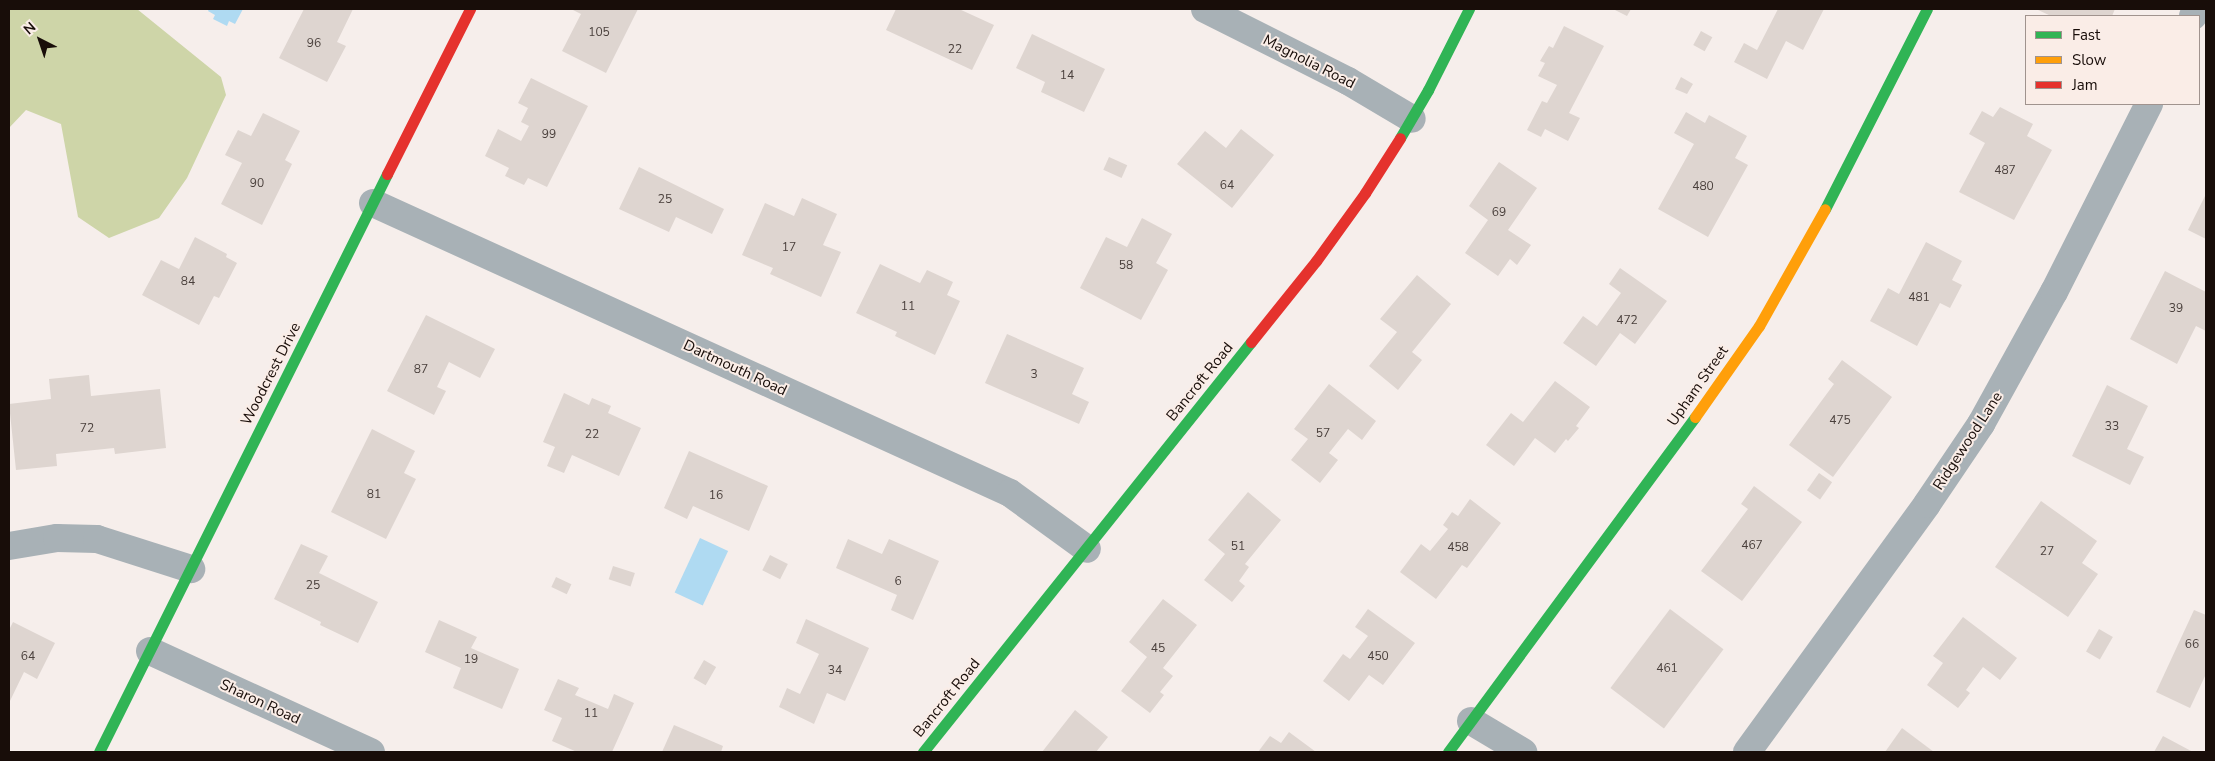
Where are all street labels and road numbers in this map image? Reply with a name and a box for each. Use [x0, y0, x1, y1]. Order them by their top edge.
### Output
street label: Magnolia Road [1260, 31, 1358, 93]
street label: Woodcrest Drive [237, 320, 305, 428]
street label: Dartmouth Road [680, 336, 790, 400]
street label: Bancroft Road [1163, 339, 1237, 425]
street label: Upham Street [1664, 342, 1732, 430]
street label: Ridgewood Lane [1930, 389, 2006, 493]
street label: Bancroft Road [910, 655, 984, 741]
street label: Sharon Road [217, 676, 303, 728]

